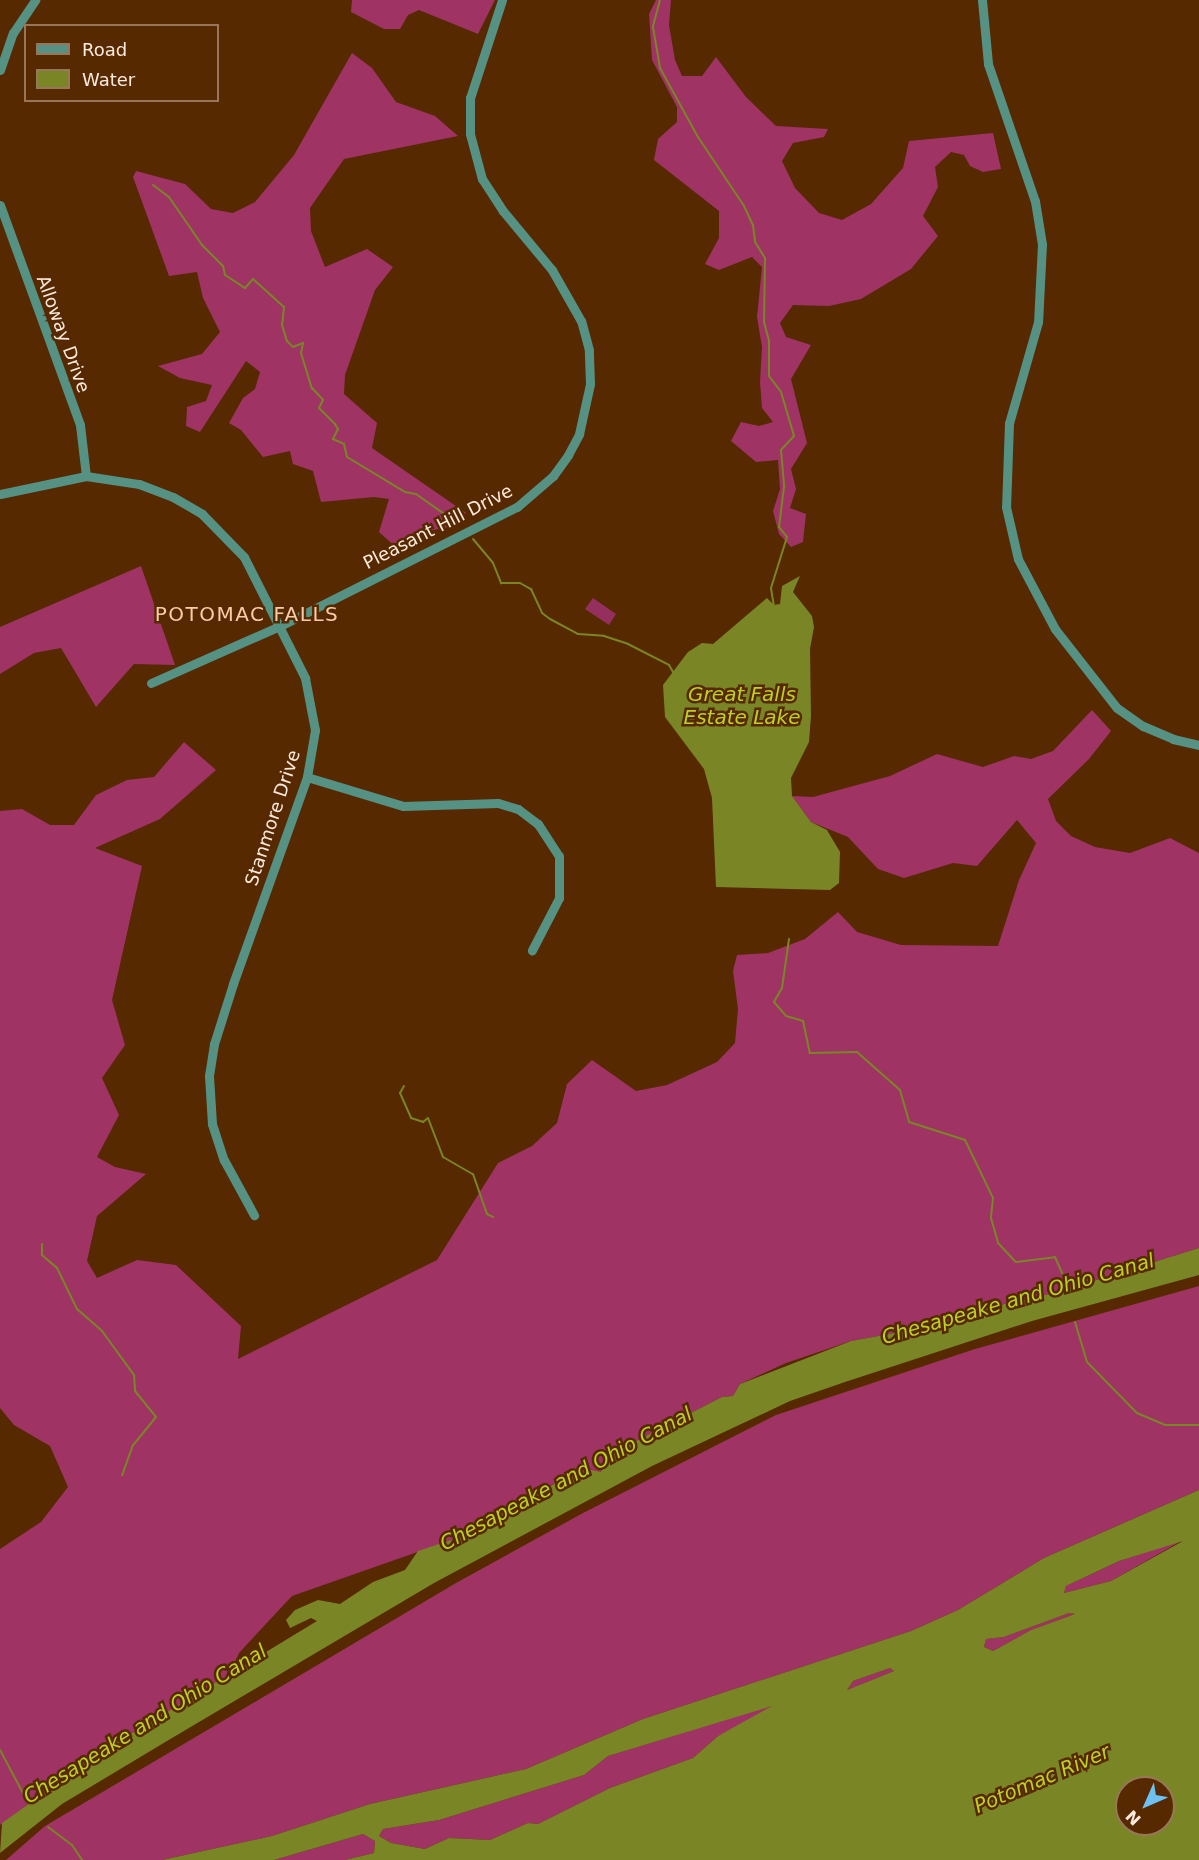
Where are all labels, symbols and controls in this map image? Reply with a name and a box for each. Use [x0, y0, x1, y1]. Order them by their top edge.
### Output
legend [24, 24, 219, 102]
text: Road [82, 39, 127, 60]
text: Water [82, 69, 135, 90]
street label: Alloway Drive [32, 272, 94, 396]
street label: Pleasant Hill Drive [360, 480, 516, 574]
district label: POTOMAC FALLS [155, 602, 339, 626]
water label: Great Falls Estate Lake [684, 682, 800, 729]
street label: Stanmore Drive [241, 747, 305, 889]
water label: Chesapeake and Ohio Canal [879, 1249, 1157, 1349]
water label: Chesapeake and Ohio Canal [436, 1402, 696, 1556]
water label: Chesapeake and Ohio Canal [19, 1639, 271, 1809]
water label: Potomac River [970, 1740, 1114, 1818]
north arrow [1115, 1776, 1175, 1836]
text: N [1122, 1806, 1145, 1829]

